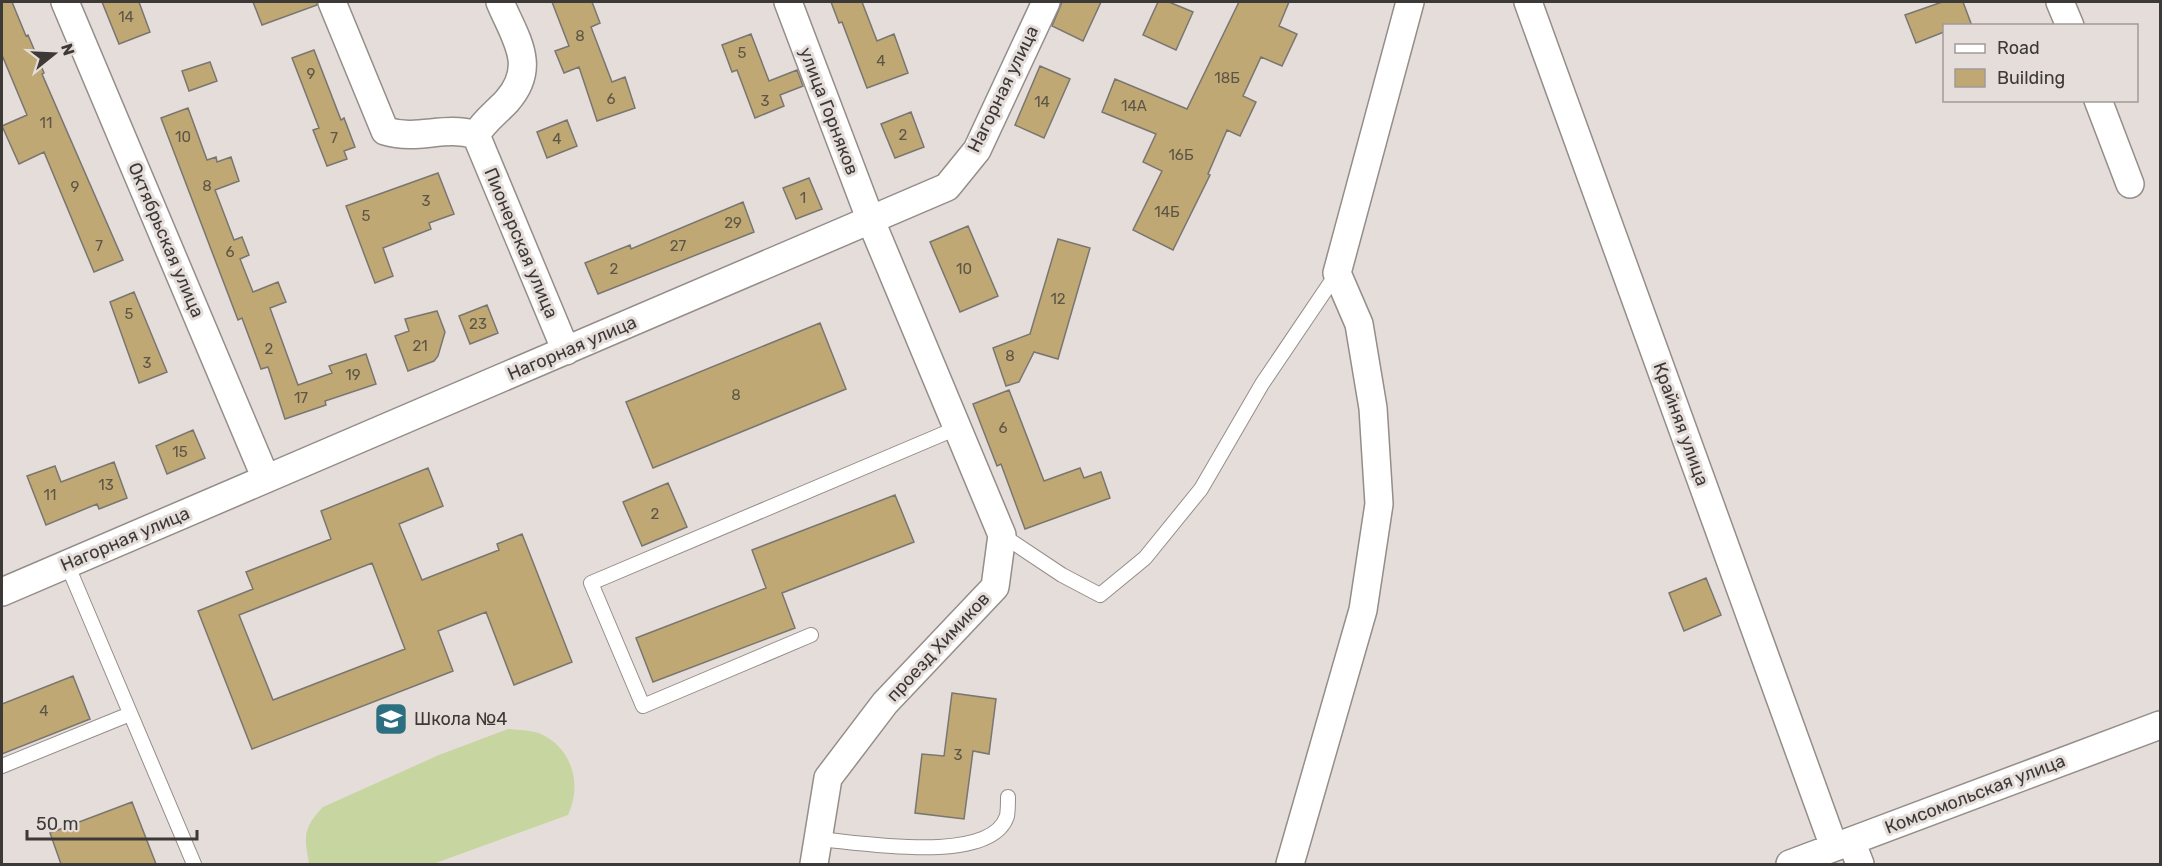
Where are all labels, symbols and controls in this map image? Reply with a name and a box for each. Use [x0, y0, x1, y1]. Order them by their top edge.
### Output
house number: 14 [118, 8, 134, 26]
street label: Нагорная улица [963, 22, 1043, 156]
north arrow [24, 24, 84, 84]
legend [1943, 24, 2138, 102]
house number: 8 [575, 27, 585, 45]
text: Road [1997, 37, 2040, 59]
text: N [57, 41, 79, 58]
house number: 5 [738, 44, 747, 62]
street label: улица Горняков [795, 44, 863, 178]
house number: 4 [876, 52, 886, 70]
house number: 9 [307, 65, 316, 83]
text: Building [1997, 67, 2065, 89]
house number: 18Б [1214, 69, 1240, 87]
house number: 6 [606, 90, 616, 108]
house number: 3 [760, 92, 770, 110]
house number: 14 [1034, 93, 1050, 111]
house number: 14А [1121, 97, 1147, 115]
house number: 11 [40, 114, 52, 132]
house number: 2 [899, 126, 908, 144]
house number: 10 [175, 128, 191, 146]
house number: 7 [330, 129, 338, 147]
house number: 4 [552, 130, 562, 148]
house number: 16Б [1168, 146, 1194, 164]
street label: Октябрьская улица [123, 159, 209, 321]
street label: Пионерская улица [479, 164, 563, 322]
house number: 8 [202, 177, 212, 195]
house number: 9 [71, 178, 80, 196]
house number: 1 [800, 189, 806, 207]
house number: 3 [421, 192, 431, 210]
house number: 14Б [1154, 203, 1180, 221]
house number: 5 [362, 207, 371, 225]
house number: 29 [724, 214, 742, 232]
house number: 7 [95, 237, 103, 255]
house number: 27 [670, 237, 687, 255]
house number: 6 [225, 243, 235, 261]
house number: 2 [610, 260, 619, 278]
house number: 10 [956, 260, 972, 278]
house number: 12 [1050, 290, 1066, 308]
house number: 5 [125, 305, 134, 323]
street label: Нагорная улица [504, 311, 640, 385]
house number: 23 [469, 315, 487, 333]
house number: 21 [412, 337, 428, 355]
house number: 2 [265, 340, 274, 358]
house number: 8 [1005, 347, 1015, 365]
house number: 3 [142, 354, 152, 372]
street label: Крайняя улица [1648, 359, 1714, 489]
house number: 19 [345, 366, 361, 384]
house number: 8 [731, 386, 741, 404]
house number: 17 [294, 389, 308, 407]
house number: 6 [998, 419, 1008, 437]
house number: 15 [172, 443, 188, 461]
house number: 13 [98, 476, 114, 494]
house number: 11 [44, 486, 56, 504]
street label: Нагорная улица [57, 502, 193, 576]
house number: 2 [651, 505, 660, 523]
street label: проезд Химиков [882, 588, 994, 706]
school or university icon: Школа №4 [373, 701, 409, 737]
house number: 4 [39, 702, 49, 720]
place label: Школа №4 [414, 708, 507, 730]
house number: 3 [953, 746, 963, 764]
street label: Комсомольская улица [1882, 749, 2068, 839]
scale bar [27, 803, 196, 841]
text: 50 m [36, 813, 79, 835]

